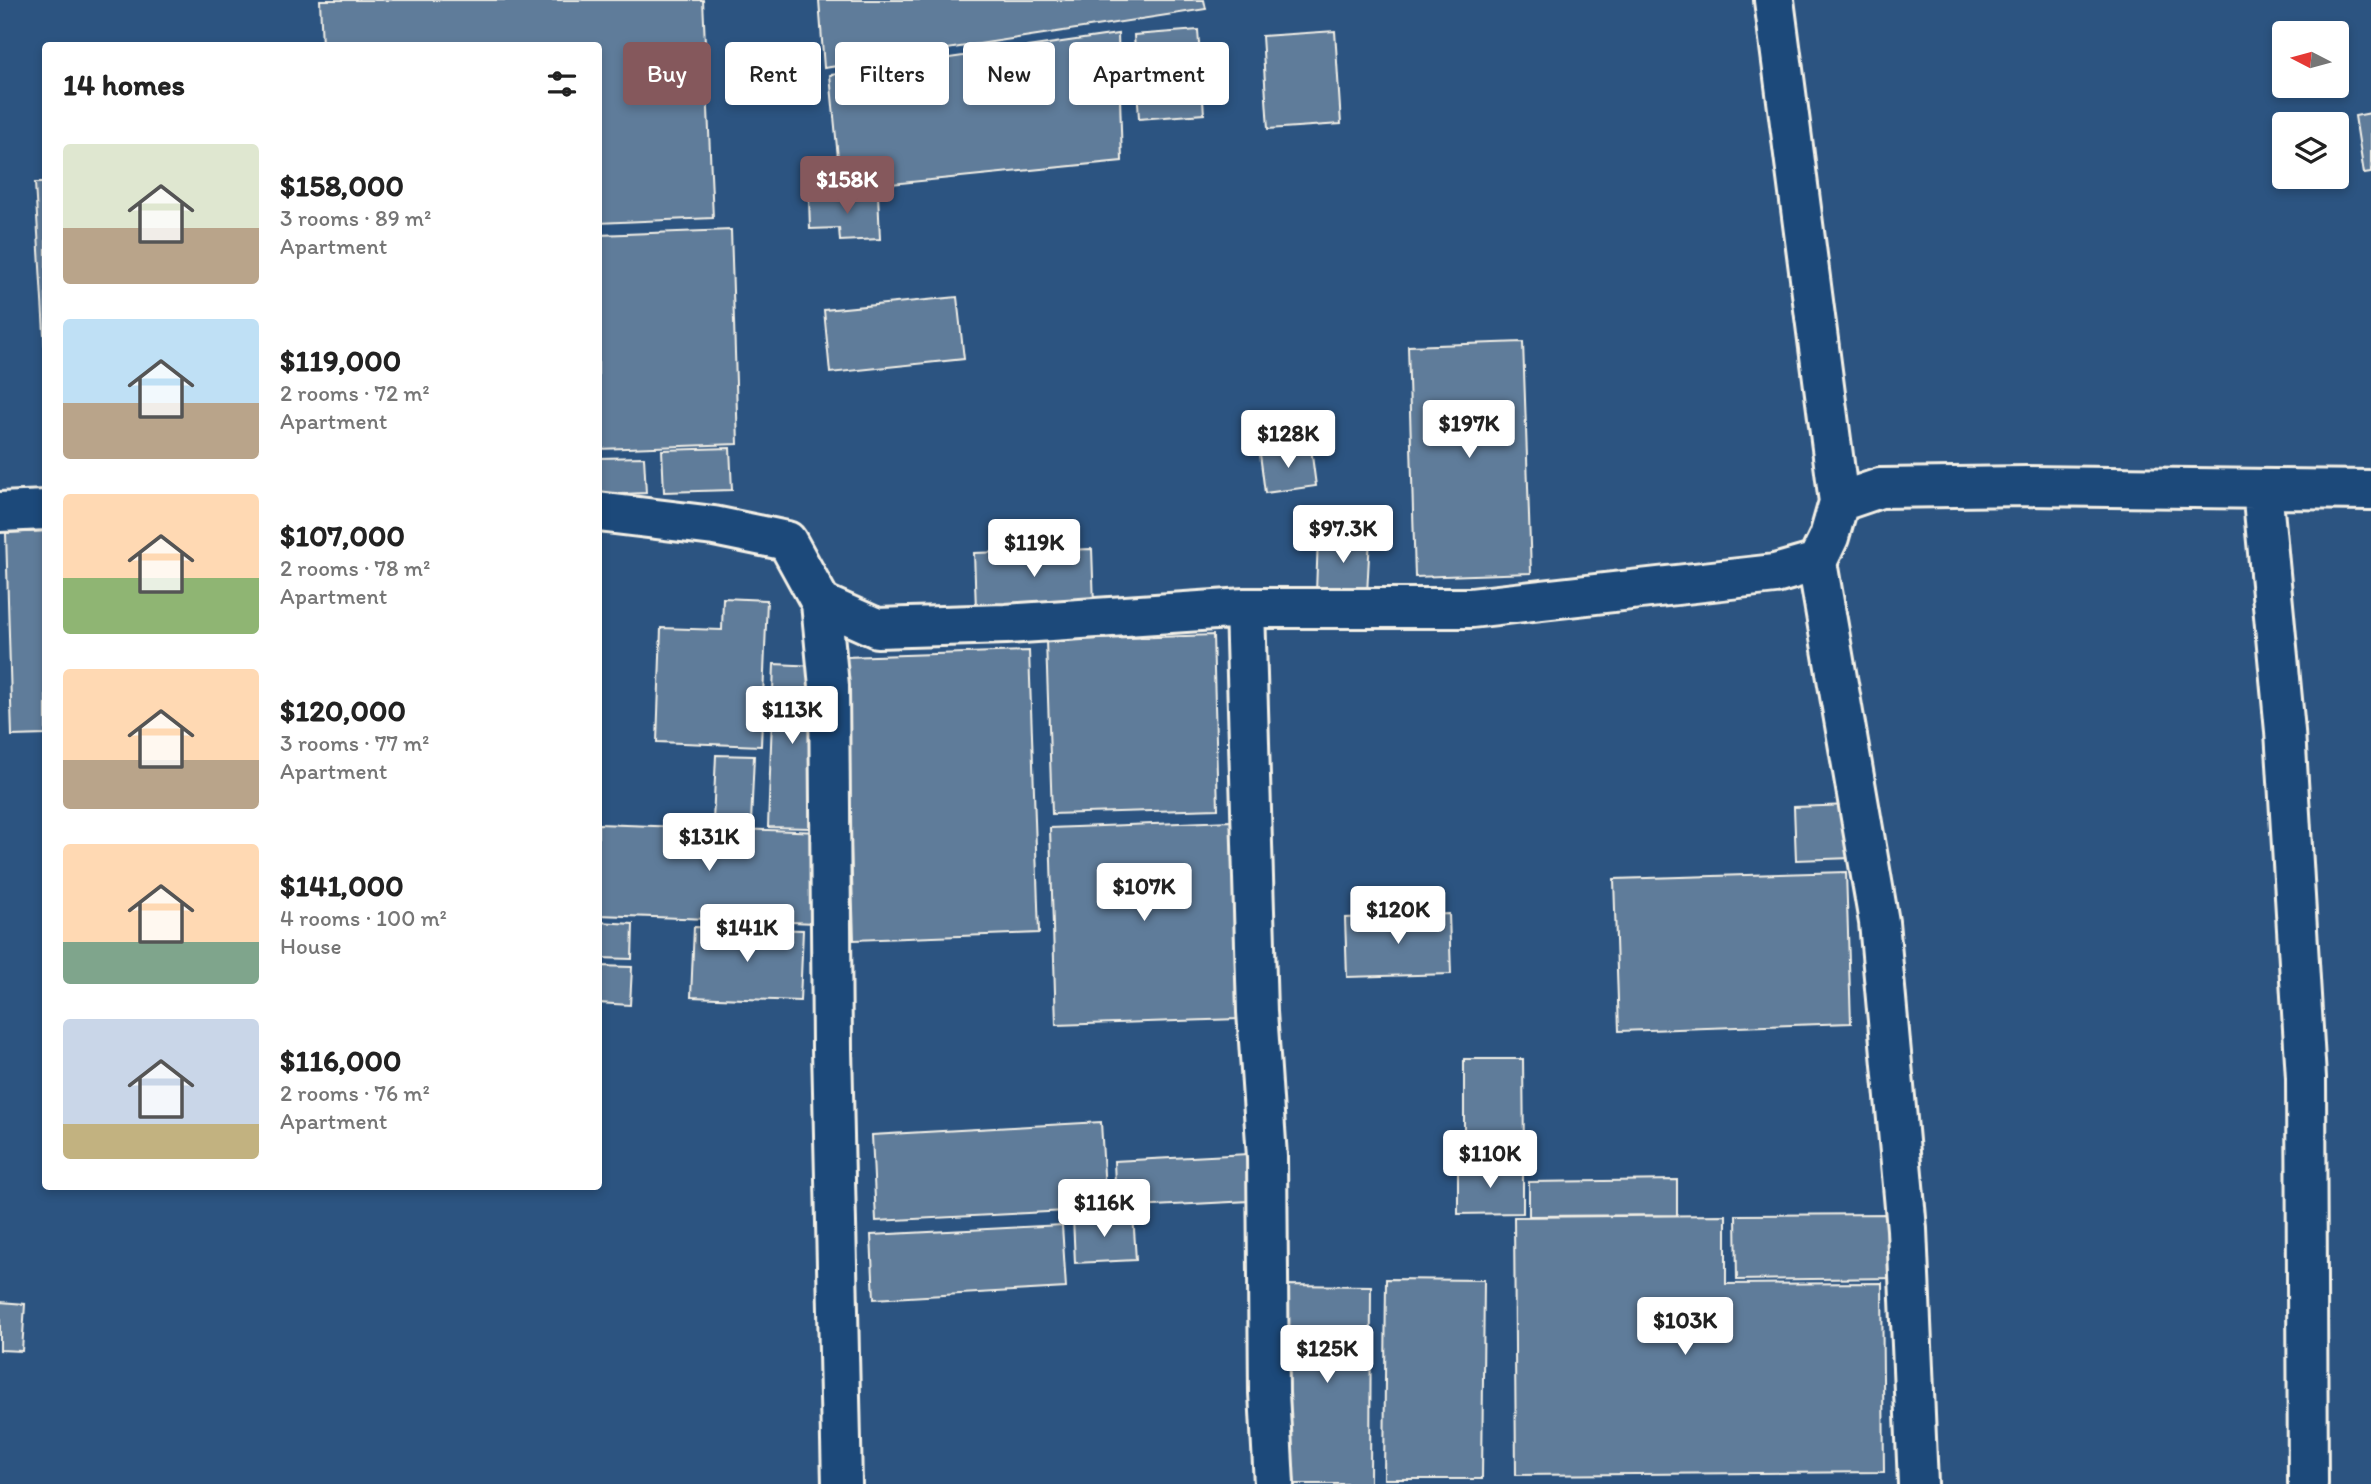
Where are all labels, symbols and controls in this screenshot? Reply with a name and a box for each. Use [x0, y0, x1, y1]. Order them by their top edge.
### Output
north arrow [2272, 21, 2348, 98]
map controls [2272, 21, 2349, 189]
chip: Buy [623, 42, 711, 105]
chip: Rent [725, 42, 821, 105]
chip: Filters [835, 42, 949, 105]
chip: New [963, 42, 1055, 105]
chip: Apartment [1069, 42, 1229, 105]
icon: filters [543, 65, 581, 103]
text: 14 homes [63, 66, 185, 103]
button: layers [2272, 112, 2349, 189]
pin: $158K [798, 156, 896, 216]
text: $158K [816, 165, 878, 193]
text: $158,000 [280, 167, 404, 204]
icon: home [119, 172, 203, 256]
text: 3 rooms · 89 m² [280, 204, 431, 232]
text: Apartment [280, 232, 387, 260]
text: $119,000 [280, 342, 401, 379]
icon: home [119, 347, 203, 431]
text: 2 rooms · 72 m² [280, 379, 430, 407]
pin: $197K [1420, 400, 1518, 460]
text: Apartment [280, 407, 387, 435]
text: $197K [1439, 409, 1499, 437]
pin: $128K [1239, 410, 1337, 470]
text: $128K [1257, 419, 1319, 447]
pin: $97.3K [1286, 505, 1400, 565]
text: $97.3K [1309, 514, 1377, 542]
text: $107,000 [280, 517, 405, 554]
pin: $119K [985, 520, 1083, 579]
icon: home [119, 522, 203, 606]
text: $119K [1004, 528, 1064, 556]
text: 2 rooms · 78 m² [280, 554, 430, 582]
text: Apartment [280, 582, 387, 610]
pin: $113K [743, 686, 841, 746]
text: $120,000 [280, 692, 406, 729]
text: $113K [762, 695, 822, 723]
icon: home [119, 697, 203, 781]
text: 3 rooms · 77 m² [280, 729, 430, 757]
text: Apartment [280, 757, 387, 785]
pin: $131K [660, 814, 758, 873]
text: $131K [679, 822, 739, 850]
pin: $107K [1095, 864, 1193, 923]
text: $141,000 [280, 867, 404, 904]
icon: home [119, 872, 203, 956]
text: $107K [1113, 872, 1175, 900]
pin: $120K [1349, 886, 1447, 946]
text: $120K [1366, 895, 1430, 923]
text: 4 rooms · 100 m² [280, 904, 447, 932]
pin: $141K [698, 904, 796, 964]
text: $141K [716, 913, 778, 941]
text: House [280, 932, 342, 960]
text: $116,000 [280, 1042, 401, 1079]
icon: home [119, 1047, 203, 1131]
text: 2 rooms · 76 m² [280, 1079, 430, 1107]
text: Apartment [280, 1107, 387, 1135]
pin: $110K [1441, 1130, 1539, 1190]
text: $110K [1459, 1139, 1521, 1167]
pin: $116K [1055, 1180, 1153, 1239]
text: $116K [1074, 1188, 1134, 1216]
pin: $103K [1636, 1298, 1734, 1357]
text: $103K [1653, 1306, 1717, 1334]
pin: $125K [1278, 1326, 1376, 1385]
text: $125K [1296, 1334, 1358, 1362]

